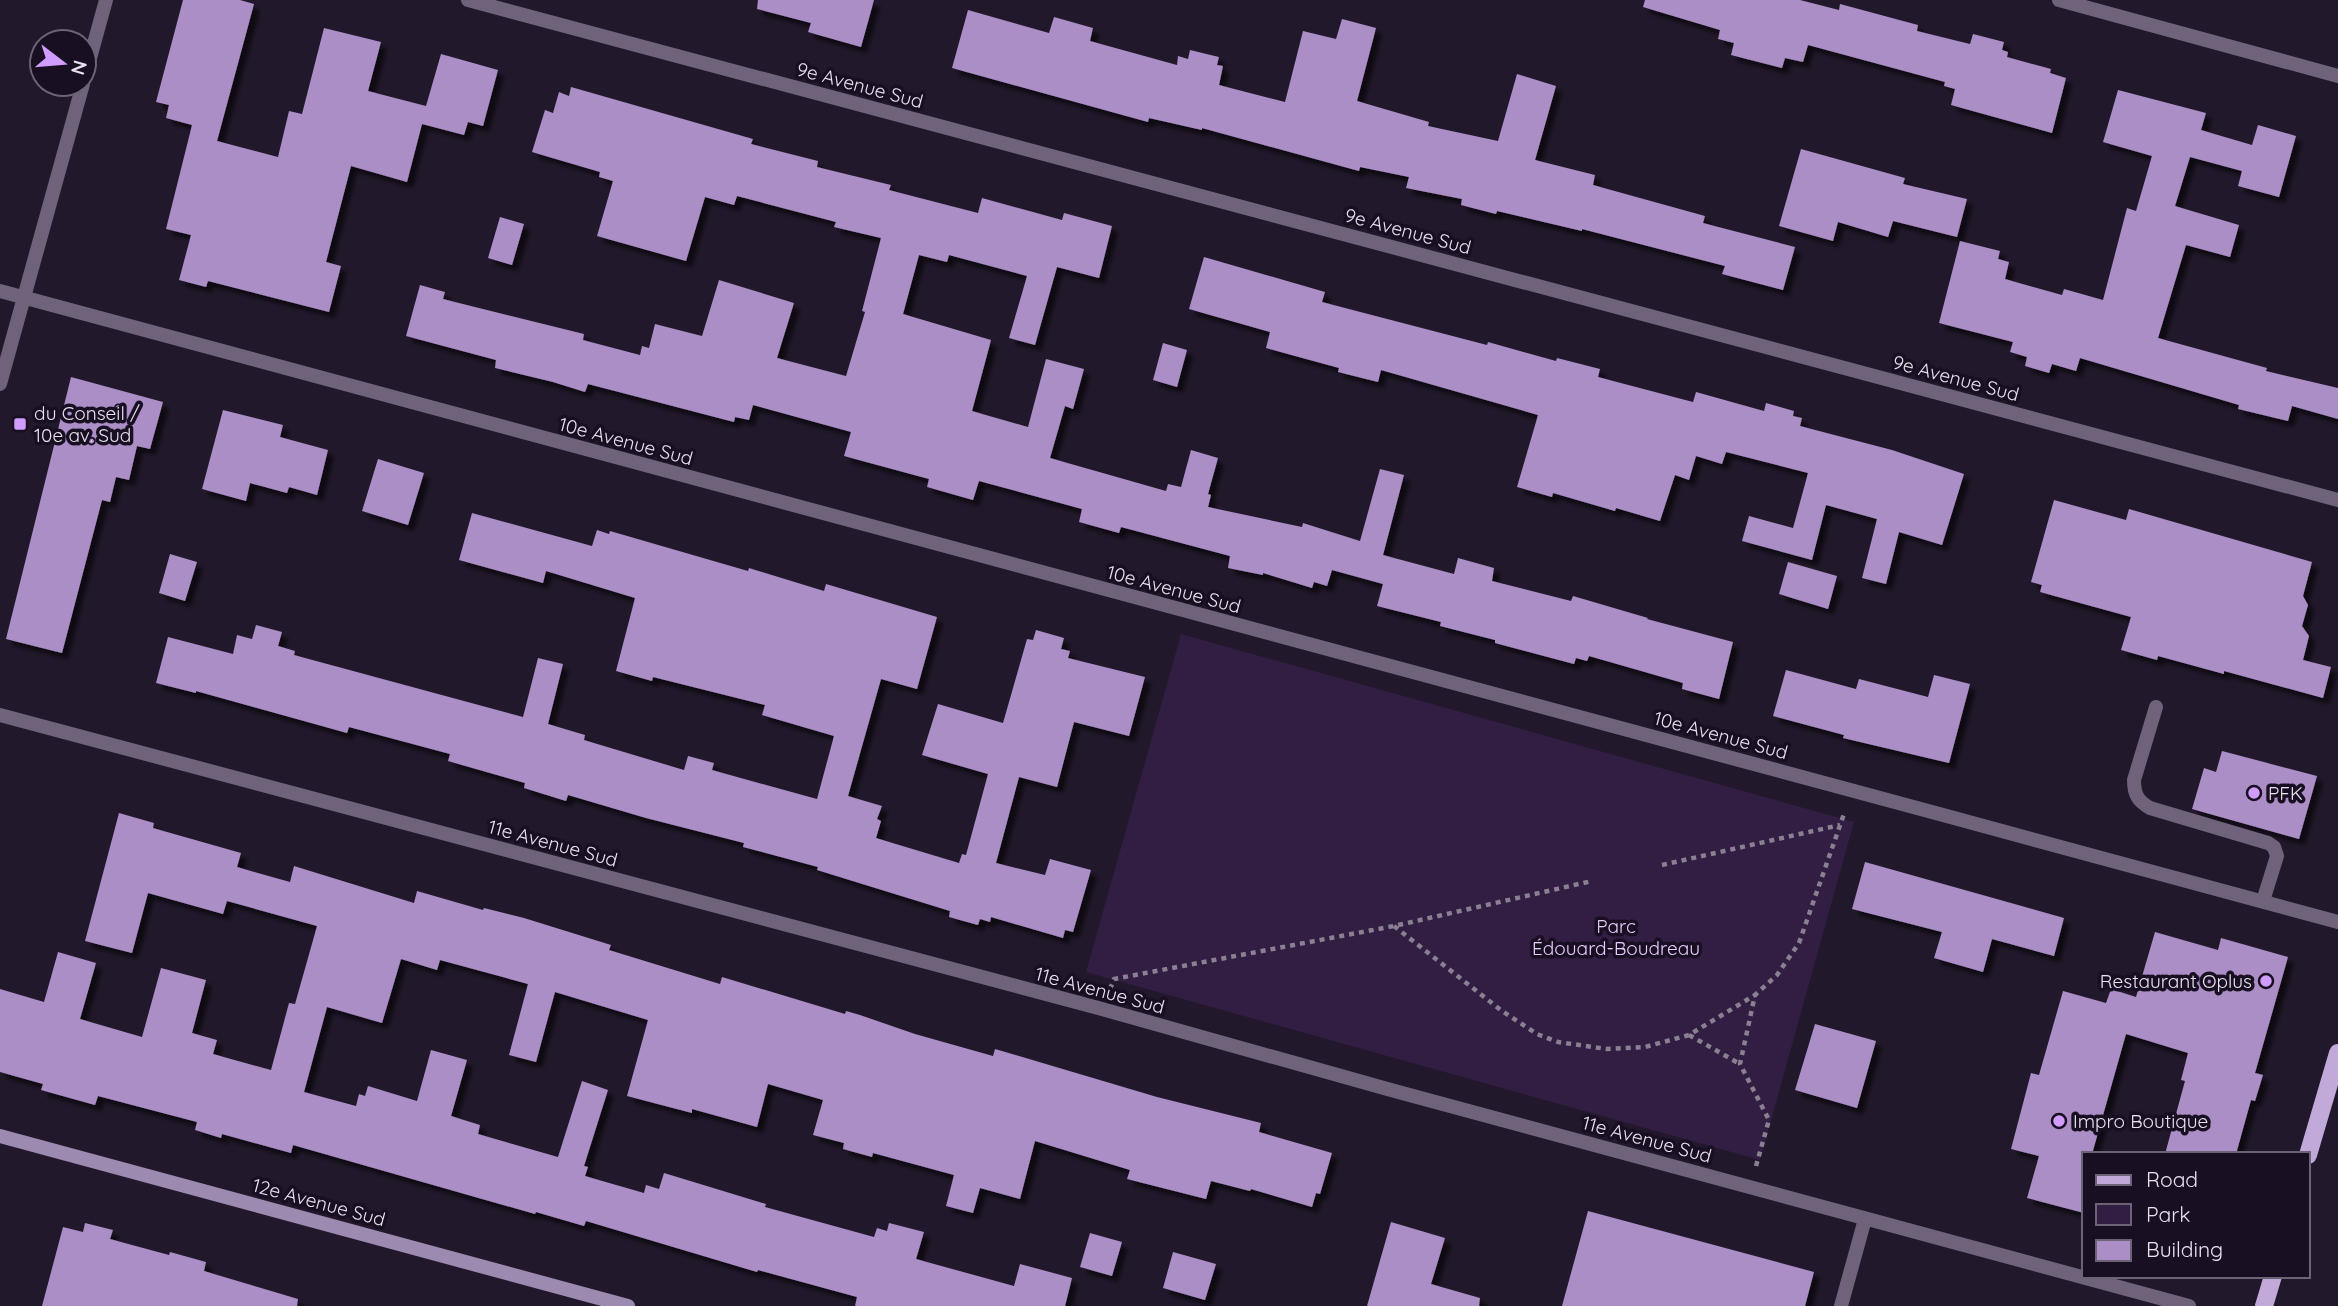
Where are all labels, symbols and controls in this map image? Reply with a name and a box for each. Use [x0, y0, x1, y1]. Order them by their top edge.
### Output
north arrow [28, 28, 98, 98]
street label: 9e Avenue Sud [794, 57, 926, 113]
text: N [66, 58, 93, 78]
street label: 9e Avenue Sud [1342, 203, 1474, 259]
street label: 9e Avenue Sud [1890, 350, 2022, 406]
place label: du Conseil / 10e av. Sud [34, 401, 140, 447]
street label: 10e Avenue Sud [556, 412, 696, 470]
marker: du Conseil / 10e av. Sud [12, 416, 28, 432]
street label: 10e Avenue Sud [1104, 560, 1244, 618]
street label: 10e Avenue Sud [1651, 706, 1791, 764]
place label: PFK [2268, 781, 2303, 805]
marker: PFK [2246, 785, 2262, 801]
street label: 11e Avenue Sud [486, 814, 620, 872]
park label: Parc Édouard-Boudreau [1532, 914, 1700, 960]
street label: 11e Avenue Sud [1033, 961, 1167, 1019]
place label: Restaurant Oplus [2100, 969, 2252, 993]
marker: Restaurant Oplus [2258, 973, 2274, 989]
place label: Impro Boutique [2073, 1109, 2208, 1133]
street label: 11e Avenue Sud [1580, 1110, 1714, 1168]
marker: Impro Boutique [2051, 1113, 2067, 1129]
legend [2082, 1152, 2310, 1278]
text: Road [2146, 1166, 2198, 1192]
street label: 12e Avenue Sud [250, 1173, 388, 1231]
text: Park [2146, 1201, 2190, 1227]
text: Building [2146, 1236, 2223, 1262]

